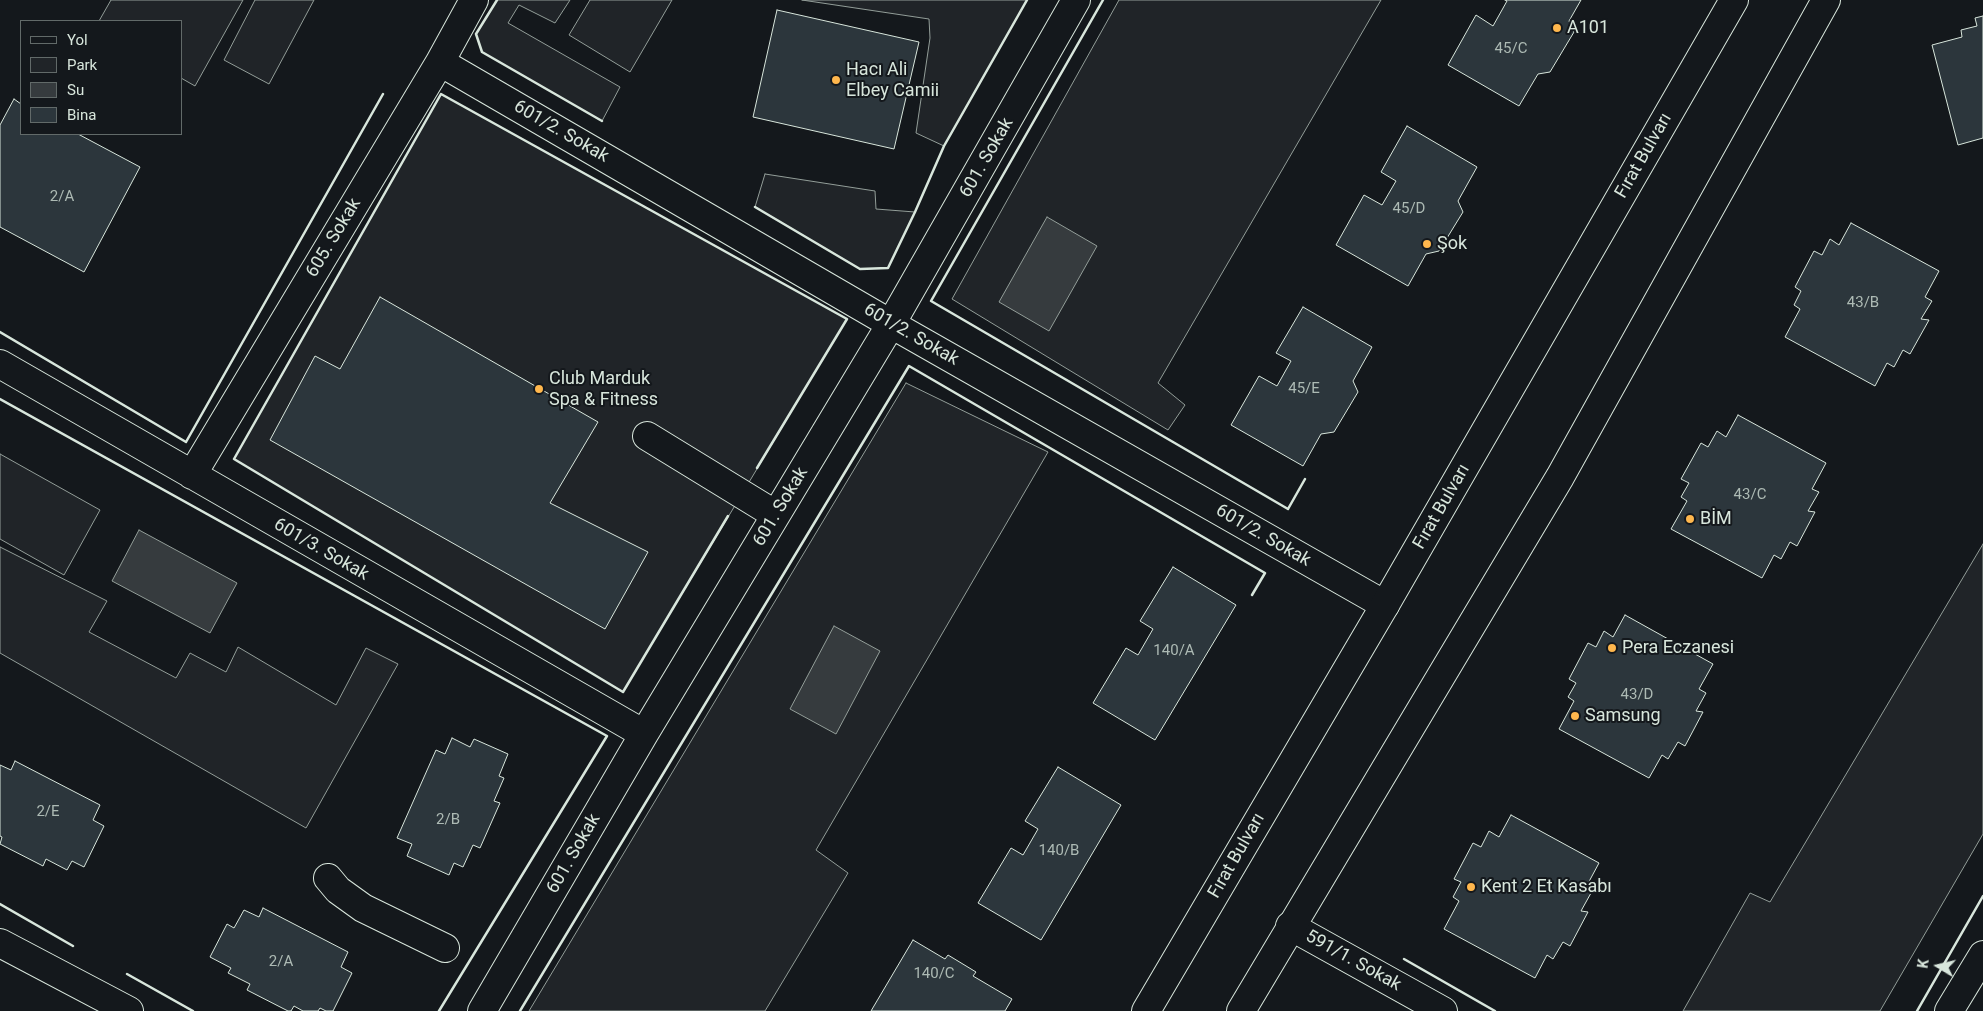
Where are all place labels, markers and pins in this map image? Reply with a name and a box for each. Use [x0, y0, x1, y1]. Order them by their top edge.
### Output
place label: A101 [1567, 17, 1609, 39]
marker: A101 [1551, 22, 1563, 34]
place label: Hacı Ali Elbey Camii [846, 59, 939, 102]
marker: Hacı Ali Elbey Camii [830, 74, 842, 86]
place label: Şok [1437, 233, 1467, 255]
marker: Şok [1421, 238, 1433, 250]
place label: Club Marduk Spa & Fitness [549, 368, 658, 410]
marker: Club Marduk Spa & Fitness [533, 383, 545, 395]
place label: BİM [1700, 508, 1732, 530]
marker: BİM [1684, 513, 1696, 525]
place label: Pera Eczanesi [1622, 637, 1734, 659]
marker: Pera Eczanesi [1606, 642, 1618, 654]
place label: Samsung [1585, 705, 1661, 727]
marker: Samsung [1569, 710, 1581, 722]
place label: Kent 2 Et Kasabı [1481, 876, 1612, 898]
marker: Kent 2 Et Kasabı [1465, 881, 1477, 893]

